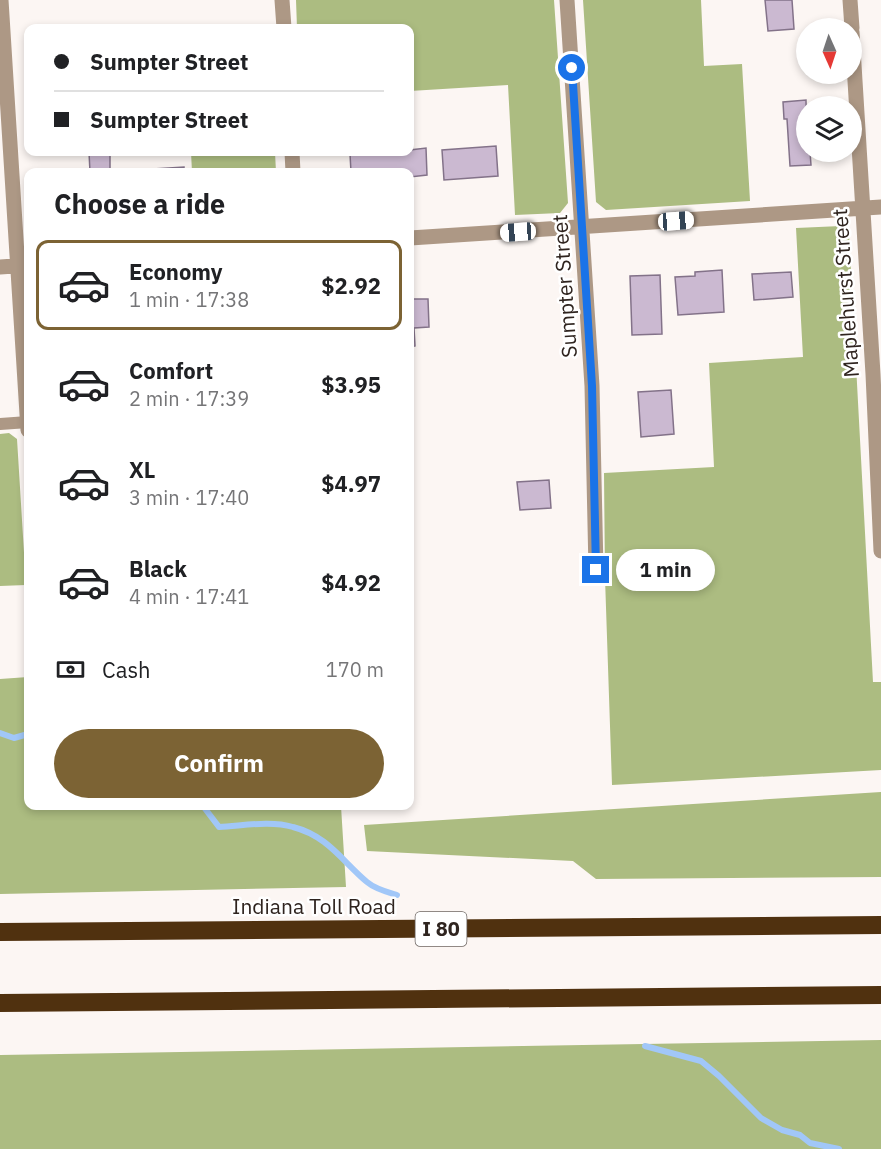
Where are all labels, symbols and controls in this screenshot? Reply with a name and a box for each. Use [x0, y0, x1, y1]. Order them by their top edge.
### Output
north arrow [796, 18, 862, 84]
map controls [796, 18, 862, 162]
text: Sumpter Street [90, 47, 249, 76]
route start [558, 54, 585, 81]
button: layers [796, 96, 862, 162]
text: Sumpter Street [90, 105, 249, 134]
text: Choose a ride [54, 186, 225, 221]
street label: Maplehurst Street [825, 208, 865, 378]
car [657, 211, 695, 231]
street label: Sumpter Street [545, 213, 583, 359]
car [499, 222, 537, 242]
text: Economy [129, 257, 223, 286]
icon: car [57, 258, 111, 312]
text: $2.92 [321, 271, 381, 300]
text: 1 min · 17:38 [129, 286, 249, 313]
text: Comfort [129, 356, 213, 385]
icon: car [57, 357, 111, 411]
text: $3.95 [321, 370, 381, 399]
text: 2 min · 17:39 [129, 385, 249, 412]
text: XL [129, 455, 155, 484]
icon: car [57, 456, 111, 510]
text: $4.97 [321, 469, 381, 498]
text: 3 min · 17:40 [129, 484, 249, 511]
callout: 1 min [617, 549, 716, 591]
text: Black [129, 554, 187, 583]
icon: car [57, 555, 111, 609]
route end [582, 556, 609, 583]
text: 1 min [639, 556, 692, 583]
text: $4.92 [321, 568, 381, 597]
text: 4 min · 17:41 [129, 583, 249, 610]
icon: cash [54, 653, 87, 686]
text: Cash [102, 655, 151, 684]
text: 170 m [326, 656, 384, 683]
button: Confirm [54, 729, 384, 798]
street label: Indiana Toll Road [232, 892, 396, 920]
road number: I 80 [416, 912, 466, 946]

